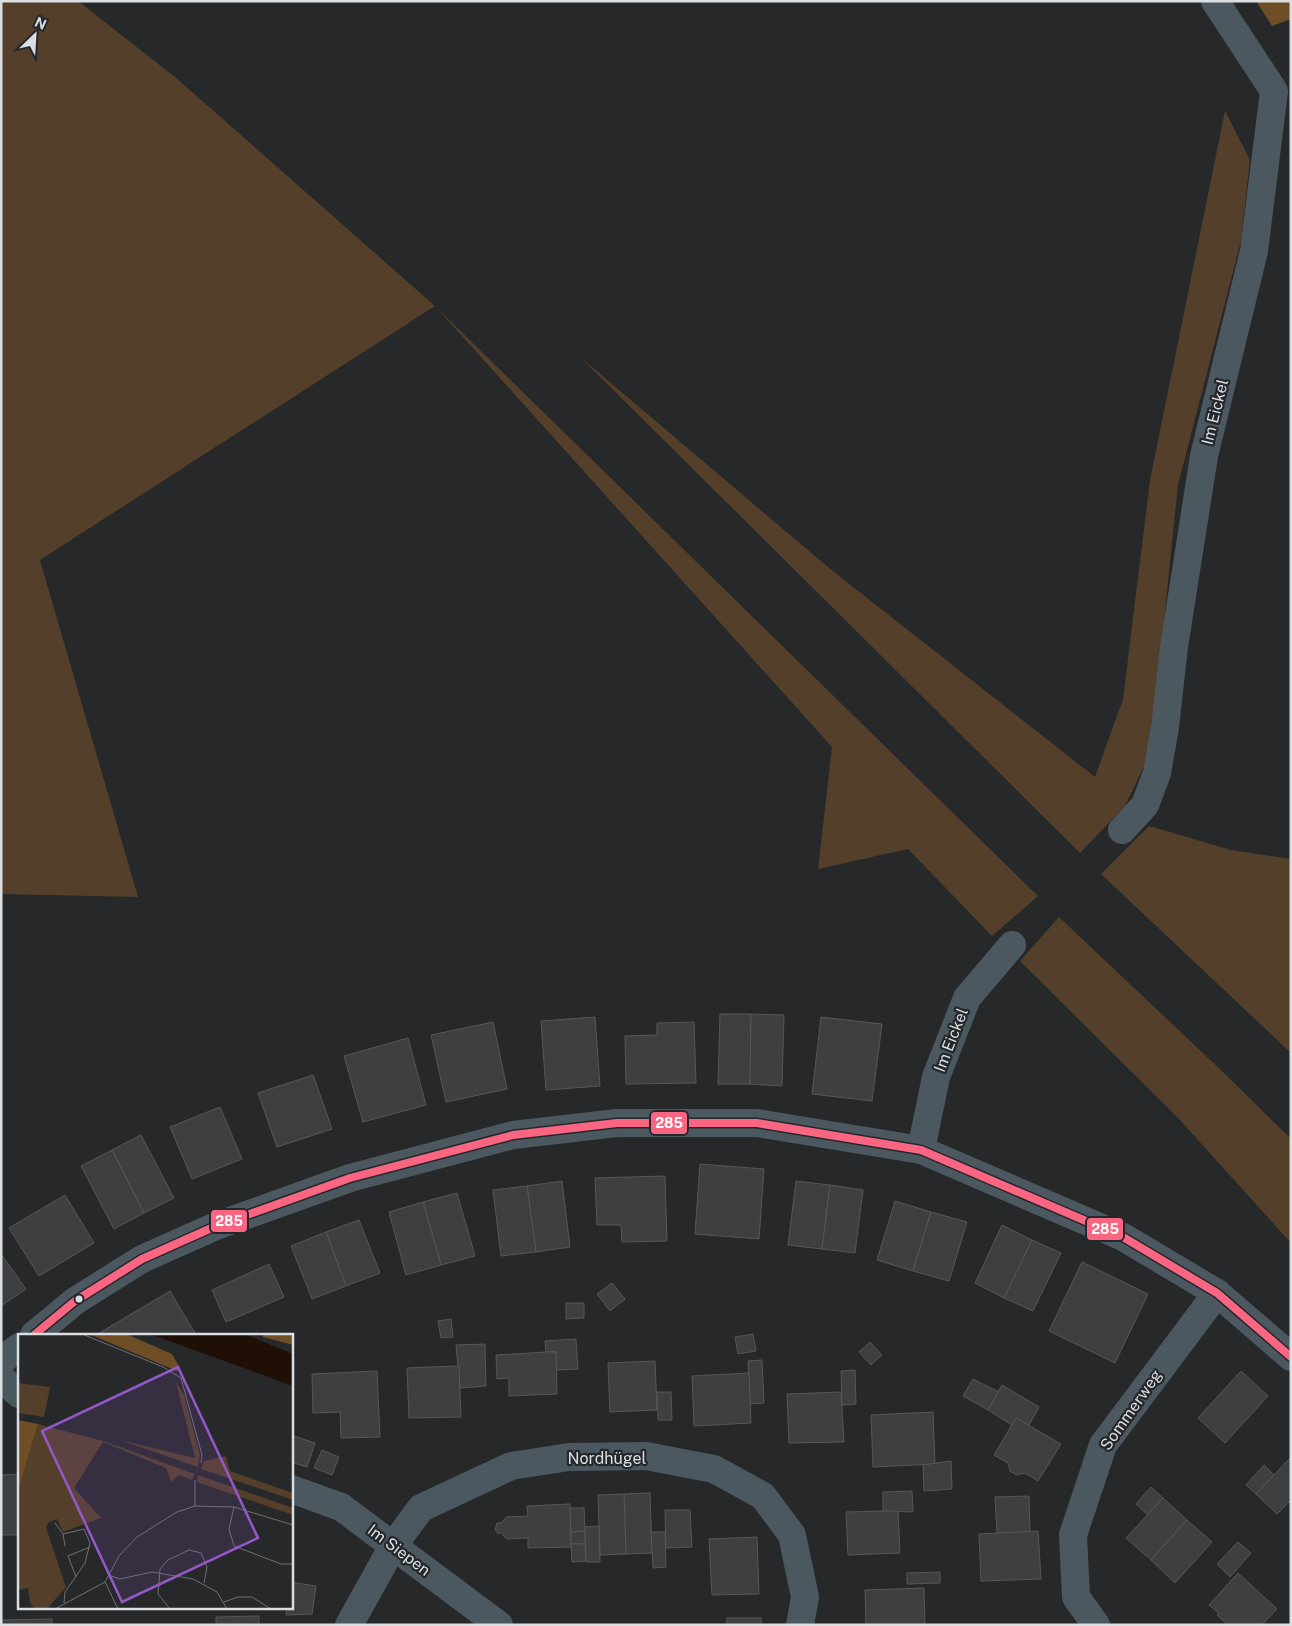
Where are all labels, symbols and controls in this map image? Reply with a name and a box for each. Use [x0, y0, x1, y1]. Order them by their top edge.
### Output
north arrow [10, 10, 60, 60]
text: N [32, 14, 49, 33]
street label: Im Eickel [1198, 377, 1232, 447]
street label: Im Eickel [930, 1005, 972, 1075]
line badge: 285 [650, 1111, 688, 1135]
text: 285 [655, 1115, 683, 1131]
line badge: 285 [210, 1209, 248, 1233]
text: 285 [215, 1213, 243, 1229]
line badge: 285 [1086, 1217, 1124, 1241]
text: 285 [1091, 1221, 1119, 1237]
unlabelled marker [74, 1294, 84, 1304]
inset map [18, 1334, 292, 1608]
street label: Sommerweg [1096, 1366, 1166, 1454]
street label: Nordhügel [568, 1449, 647, 1468]
street label: Im Siepen [364, 1520, 434, 1580]

